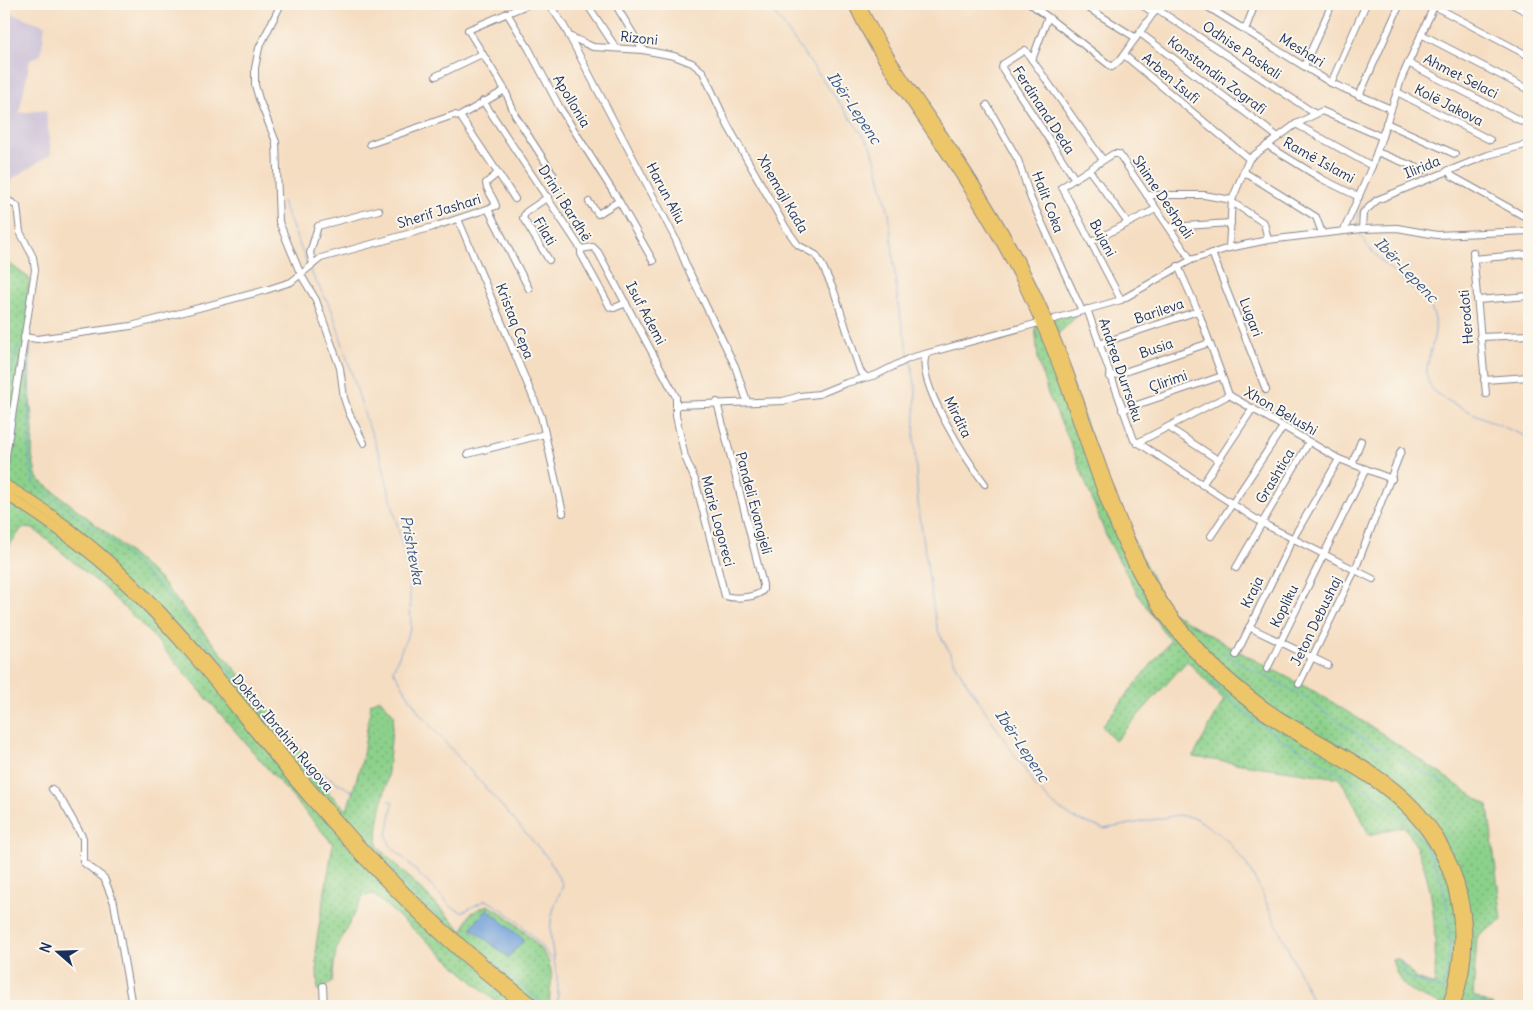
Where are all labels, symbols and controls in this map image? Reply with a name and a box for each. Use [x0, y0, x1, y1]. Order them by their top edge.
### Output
street label: Odhise Paskali [1199, 17, 1285, 83]
street label: Rizoni [619, 27, 659, 49]
street label: Meshari [1276, 29, 1328, 71]
street label: Konstandin Zografi [1164, 32, 1270, 118]
street label: Arben Isufi [1138, 49, 1204, 107]
street label: Ahmet Selaci [1421, 49, 1501, 103]
street label: Ferdinand Deda [1009, 63, 1079, 157]
water label: Ibër-Lepenc [823, 68, 886, 149]
street label: Apollonia [549, 71, 595, 131]
street label: Kolë Jakova [1411, 80, 1487, 130]
street label: Ramë Islami [1280, 133, 1358, 187]
street label: Xhemajl Kada [753, 152, 813, 236]
street label: Shime Deshpali [1129, 152, 1197, 242]
street label: Ilirida [1401, 152, 1443, 182]
street label: Harun Aliu [642, 159, 690, 227]
street label: Drini i Bardhë [534, 162, 596, 244]
street label: Halit Coka [1028, 169, 1068, 235]
street label: Sherif Jashari [395, 190, 483, 232]
street label: Filati [530, 213, 560, 249]
street label: Bujani [1086, 216, 1120, 260]
water label: Ibër-Lepenc [1371, 233, 1443, 307]
street label: Isuf Ademi [622, 278, 670, 348]
street label: Kristaq Cepa [492, 281, 538, 361]
street label: Herodoti [1455, 289, 1477, 345]
street label: Barileva [1132, 294, 1186, 328]
street label: Lugari [1235, 295, 1267, 339]
street label: Andrea Durrsaku [1095, 316, 1147, 424]
street label: Busia [1137, 334, 1175, 362]
street label: Çlirimi [1146, 366, 1190, 396]
street label: Xhon Belushi [1241, 383, 1321, 439]
street label: Mirdita [940, 393, 976, 441]
street label: Grashtica [1252, 445, 1298, 507]
street label: Pandeli Evangjeli [732, 450, 776, 556]
street label: Marie Logoreci [697, 474, 739, 568]
water label: Prishtevka [396, 514, 429, 588]
street label: Kraja [1237, 573, 1267, 611]
street label: Jeton Debushaj [1287, 573, 1345, 669]
street label: Kopliku [1266, 581, 1302, 631]
street label: Doktor Ibrahim Rugova [229, 670, 337, 796]
water label: Ibër-Lepenc [991, 706, 1054, 787]
north arrow [32, 928, 82, 978]
text: N [36, 940, 56, 955]

